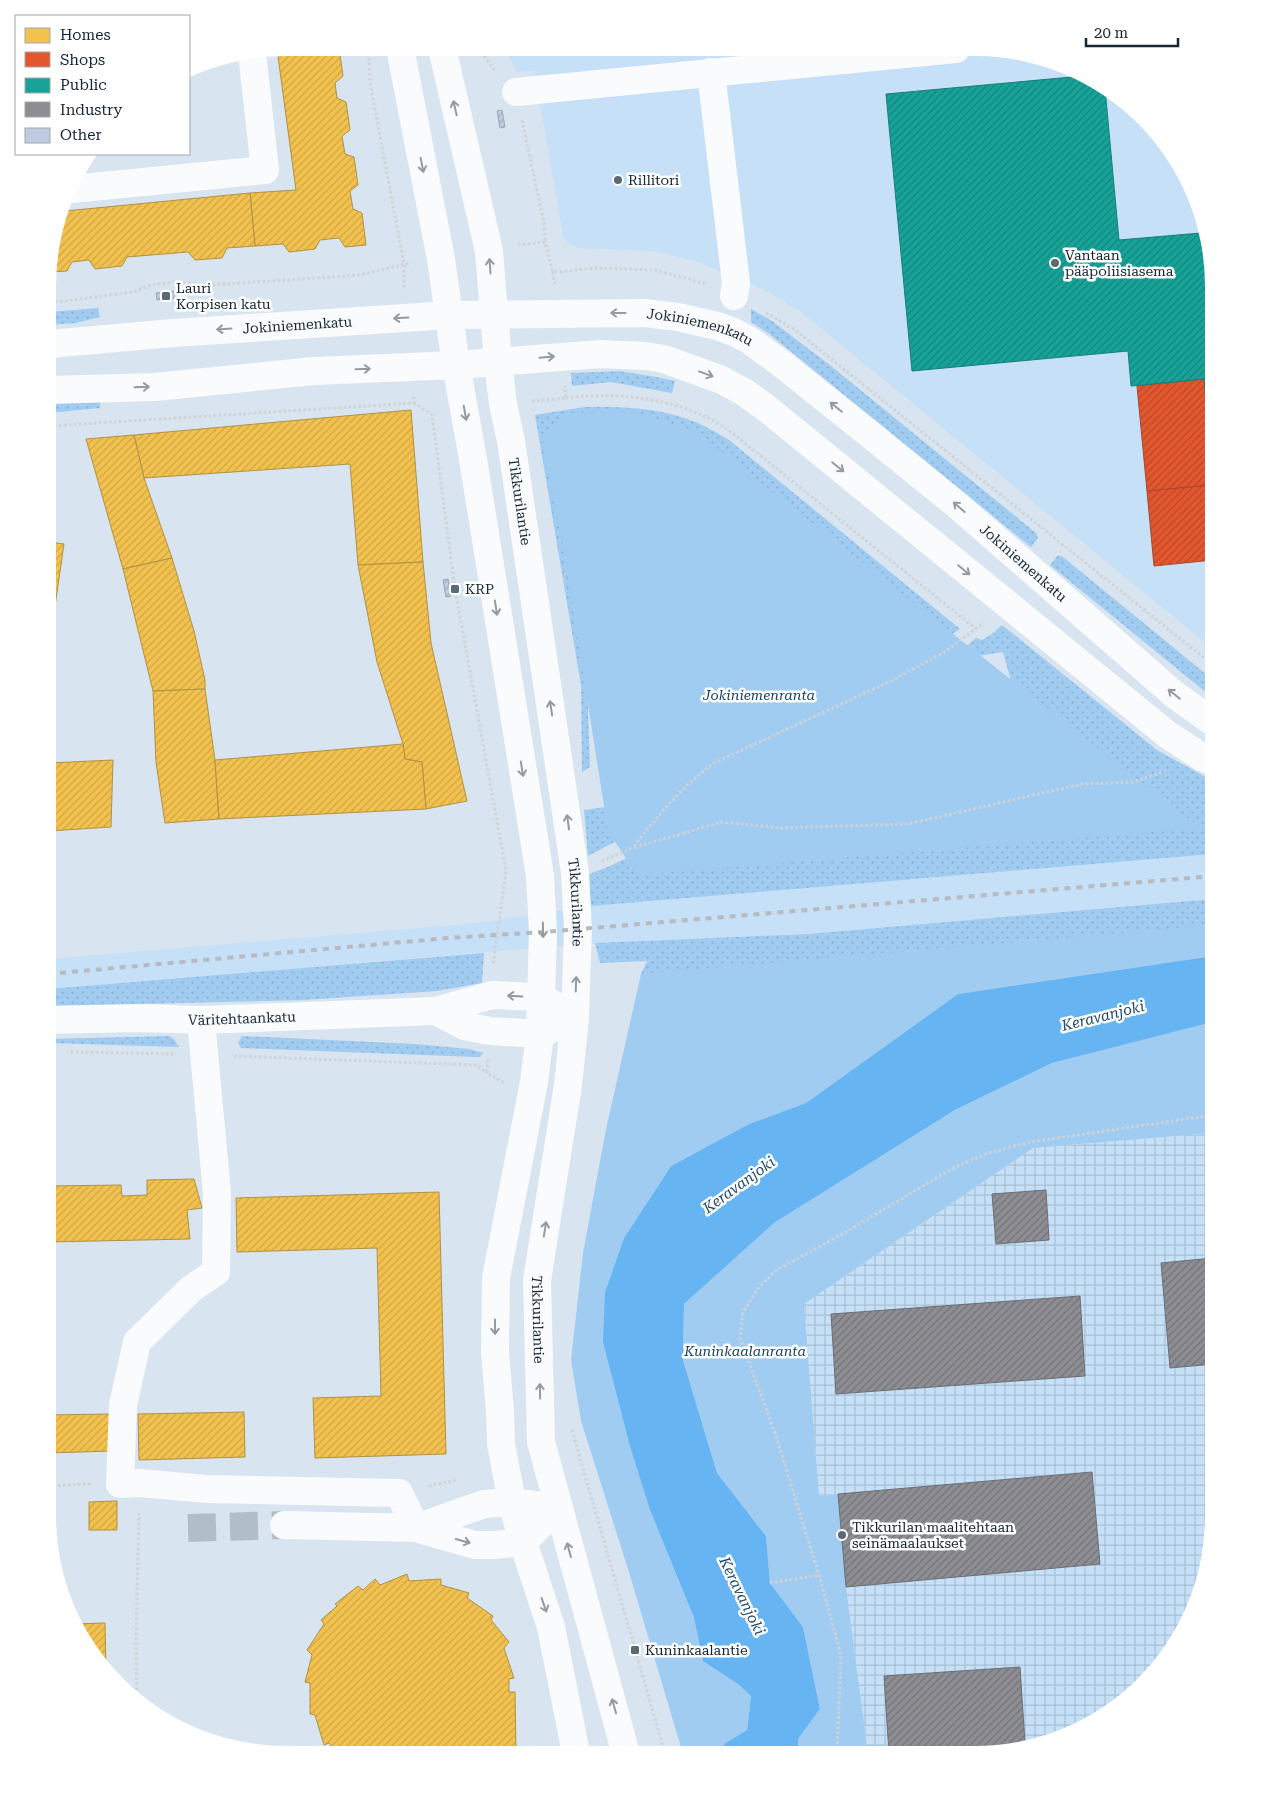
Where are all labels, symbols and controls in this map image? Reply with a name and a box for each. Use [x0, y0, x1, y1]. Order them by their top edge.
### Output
legend [15, 15, 190, 155]
scale bar [1086, 15, 1178, 47]
text: 20 m [1094, 24, 1129, 42]
text: Homes [60, 26, 111, 44]
text: Shops [60, 51, 105, 69]
text: Public [60, 76, 107, 94]
one-way arrow [450, 100, 459, 116]
text: Industry [60, 101, 122, 119]
text: Other [60, 126, 102, 144]
one-way arrow [418, 156, 427, 172]
place label: Rillitori [628, 172, 680, 188]
marker: Rillitori [612, 174, 624, 186]
place label: Vantaan pääpoliisiasema [1065, 247, 1174, 279]
marker: Vantaan pääpoliisiasema [1049, 257, 1061, 269]
one-way arrow [485, 258, 494, 274]
place label: Lauri Korpisen katu [176, 280, 271, 312]
marker: Lauri Korpisen katu [160, 290, 172, 302]
street label: Jokiniemenkatu [646, 305, 756, 349]
one-way arrow [610, 308, 626, 318]
street label: Jokiniemenkatu [242, 313, 353, 336]
one-way arrow [393, 313, 409, 322]
one-way arrow [216, 325, 232, 334]
one-way arrow [539, 353, 555, 362]
one-way arrow [354, 364, 371, 374]
one-way arrow [698, 370, 714, 379]
one-way arrow [134, 382, 150, 392]
one-way arrow [830, 402, 843, 413]
one-way arrow [461, 405, 470, 421]
street label: Tikkurilantie [506, 457, 534, 547]
one-way arrow [832, 462, 845, 473]
one-way arrow [952, 501, 965, 513]
street label: Jokiniemenkatu [977, 521, 1070, 605]
one-way arrow [957, 565, 970, 576]
place label: KRP [465, 581, 494, 597]
marker: KRP [449, 583, 461, 595]
one-way arrow [492, 600, 502, 616]
park label: Jokiniemenranta [702, 687, 815, 703]
one-way arrow [1168, 688, 1181, 699]
one-way arrow [546, 701, 556, 717]
one-way arrow [518, 760, 528, 776]
one-way arrow [563, 815, 573, 831]
street label: Tikkurilantie [565, 857, 586, 947]
one-way arrow [538, 921, 547, 937]
one-way arrow [571, 977, 581, 993]
one-way arrow [507, 991, 523, 1000]
water label: Keravanjoki [1059, 997, 1147, 1035]
street label: Väritehtaankatu [188, 1008, 296, 1028]
water label: Keravanjoki [699, 1153, 779, 1218]
one-way arrow [540, 1222, 550, 1238]
street label: Tikkurilantie [528, 1274, 547, 1364]
one-way arrow [491, 1318, 500, 1334]
park label: Kuninkaalanranta [683, 1343, 806, 1359]
one-way arrow [535, 1384, 544, 1400]
place label: Tikkurilan maalitehtaan seinämaalaukset [852, 1519, 1014, 1551]
marker: Tikkurilan maalitehtaan seinämaalaukset [836, 1529, 848, 1541]
one-way arrow [455, 1537, 471, 1547]
one-way arrow [564, 1543, 574, 1559]
water label: Keravanjoki [715, 1553, 769, 1638]
one-way arrow [540, 1597, 549, 1613]
place label: Kuninkaalantie [645, 1642, 748, 1658]
marker: Kuninkaalantie [629, 1644, 641, 1656]
one-way arrow [609, 1699, 618, 1715]

